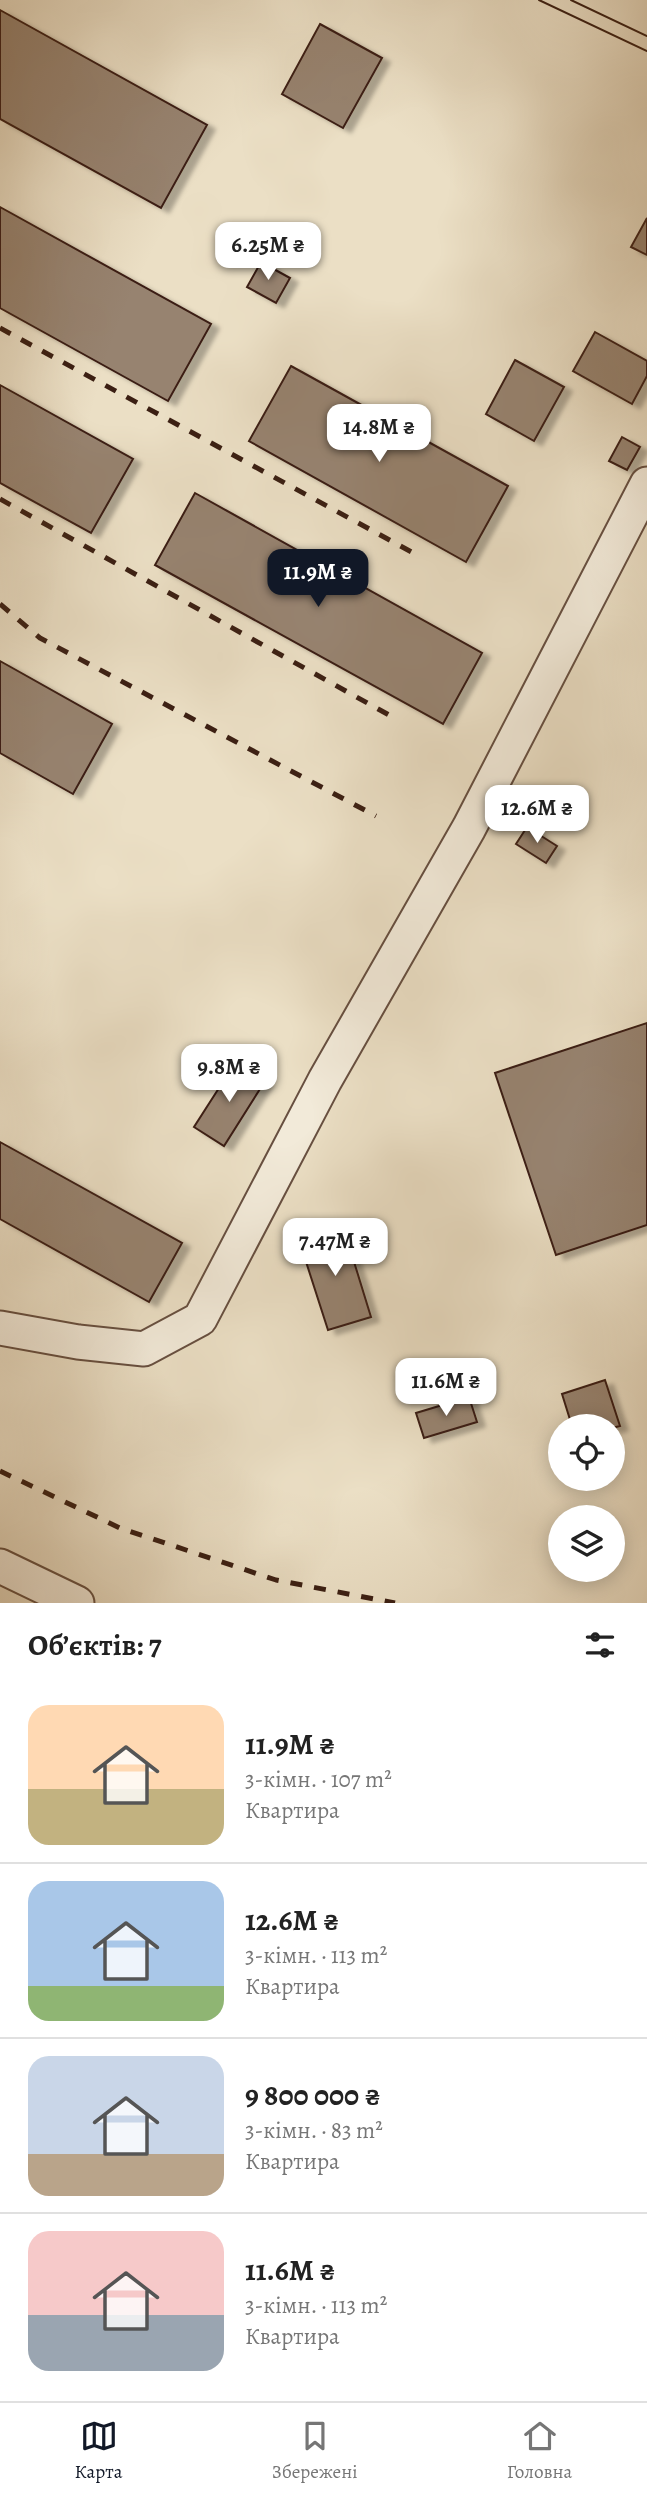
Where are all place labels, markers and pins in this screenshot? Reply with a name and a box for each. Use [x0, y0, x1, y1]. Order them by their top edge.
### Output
pin: 6.25M ₴ [203, 222, 333, 282]
pin: 14.8M ₴ [314, 405, 444, 464]
pin: 11.9M ₴ [253, 550, 383, 609]
pin: 12.6M ₴ [472, 786, 602, 845]
pin: 9.8M ₴ [172, 1044, 286, 1104]
pin: 7.47M ₴ [270, 1218, 400, 1278]
pin: 11.6M ₴ [381, 1358, 511, 1418]

